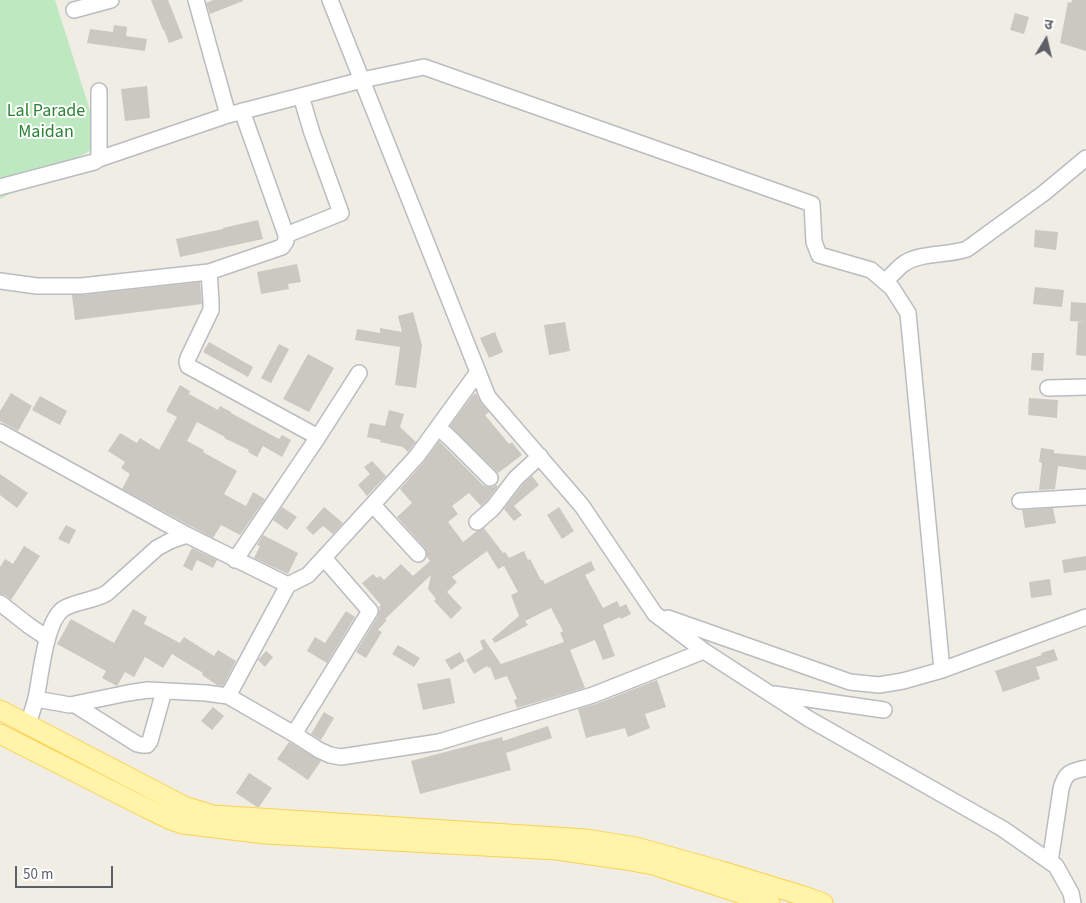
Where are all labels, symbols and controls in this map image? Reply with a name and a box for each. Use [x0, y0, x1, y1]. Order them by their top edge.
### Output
north arrow [1021, 15, 1071, 65]
text: उ [1043, 15, 1054, 36]
park label: Lal Parade Maidan [7, 101, 85, 144]
scale bar [18, 856, 115, 888]
text: 50 m [23, 864, 53, 885]

